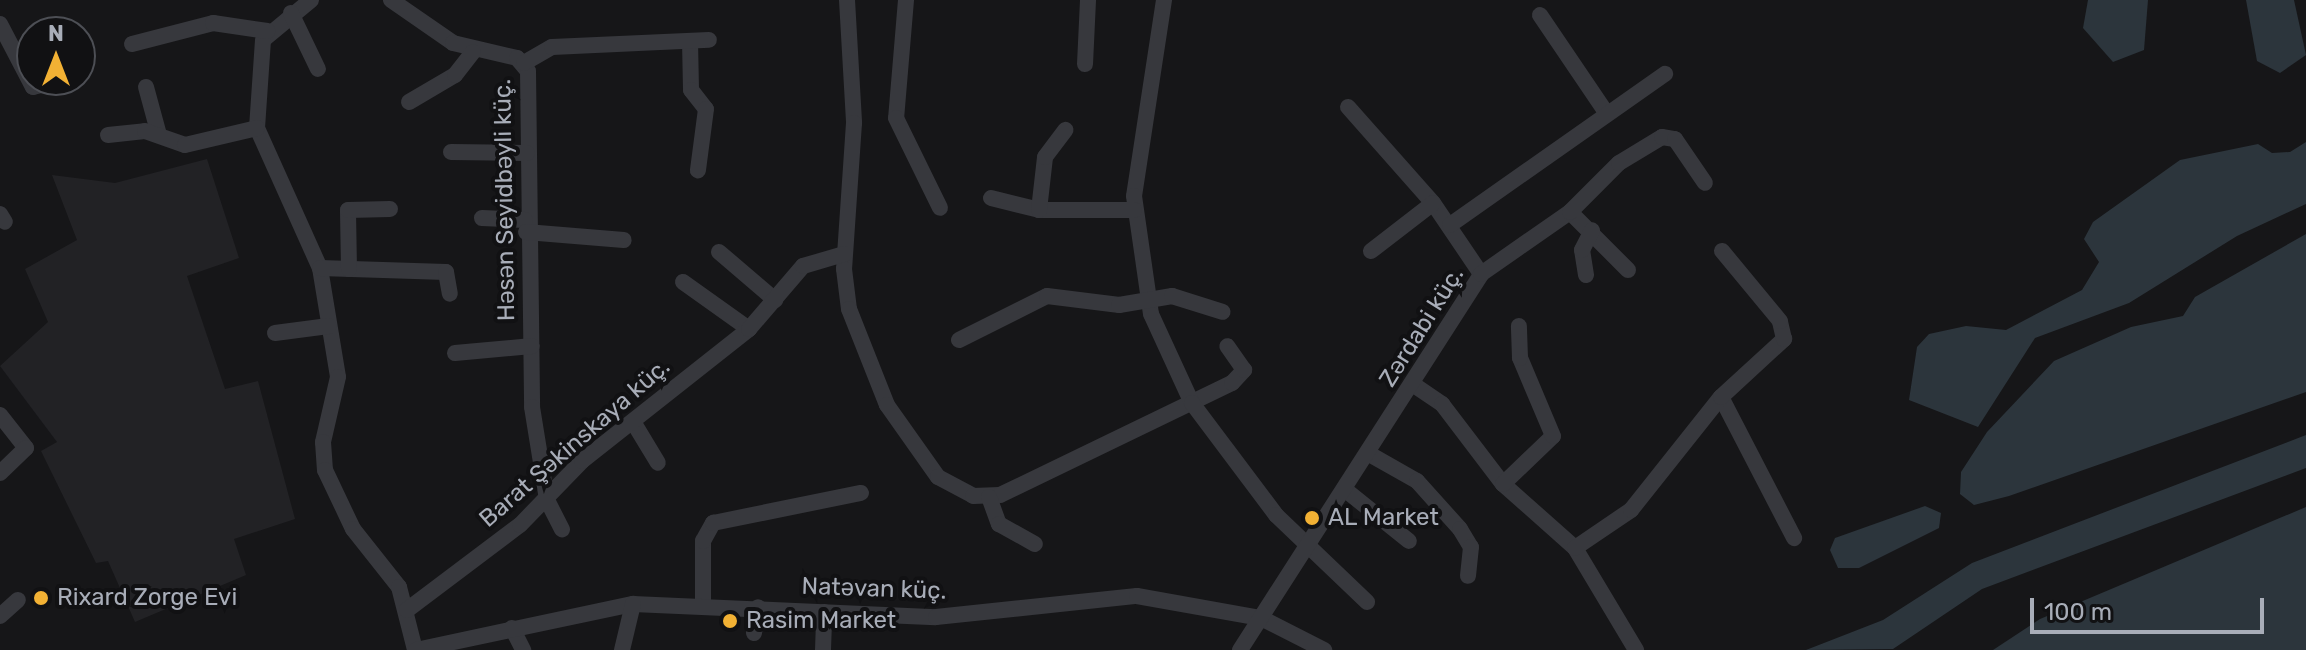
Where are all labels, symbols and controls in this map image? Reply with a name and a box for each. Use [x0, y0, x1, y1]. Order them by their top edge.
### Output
north arrow [16, 16, 96, 96]
text: N [48, 20, 64, 47]
street label: Həsən Seyidbəyli küç. [488, 79, 522, 321]
street label: Zərdabi küç. [1374, 262, 1470, 392]
street label: Barat Şəkinskaya küç. [474, 352, 676, 534]
place label: AL Market [1328, 504, 1439, 532]
marker: AL Market [1303, 509, 1321, 527]
street label: Natəvan küç. [801, 572, 947, 606]
scale bar [2034, 582, 2268, 632]
place label: Rixard Zorge Evi [57, 584, 237, 612]
marker: Rixard Zorge Evi [32, 589, 50, 607]
text: 100 m [2044, 598, 2112, 626]
place label: Rasim Market [746, 607, 896, 635]
marker: Rasim Market [721, 612, 739, 630]

